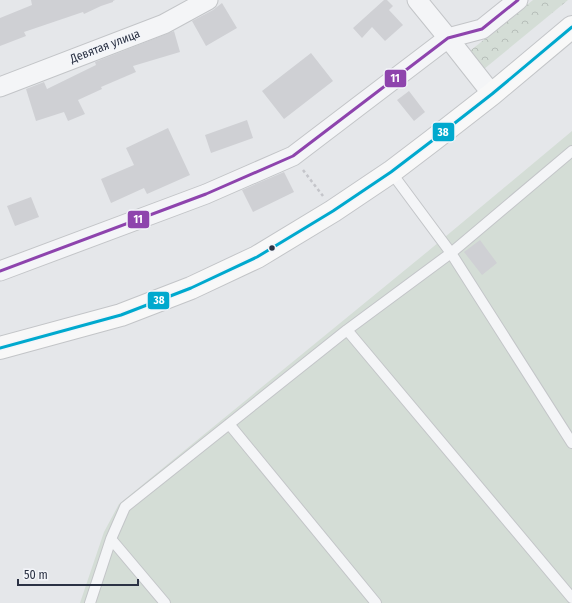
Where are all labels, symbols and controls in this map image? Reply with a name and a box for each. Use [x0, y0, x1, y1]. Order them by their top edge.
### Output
street label: Девятая улица [67, 26, 142, 66]
line badge: 11 [384, 69, 407, 88]
text: 11 [390, 72, 400, 85]
line badge: 38 [432, 122, 455, 142]
text: 38 [436, 126, 449, 139]
line badge: 11 [127, 210, 150, 229]
text: 11 [133, 213, 143, 226]
unlabelled marker [267, 243, 277, 253]
line badge: 38 [147, 291, 170, 310]
text: 38 [152, 294, 165, 307]
scale bar [18, 561, 138, 587]
text: 50 m [24, 568, 48, 582]

